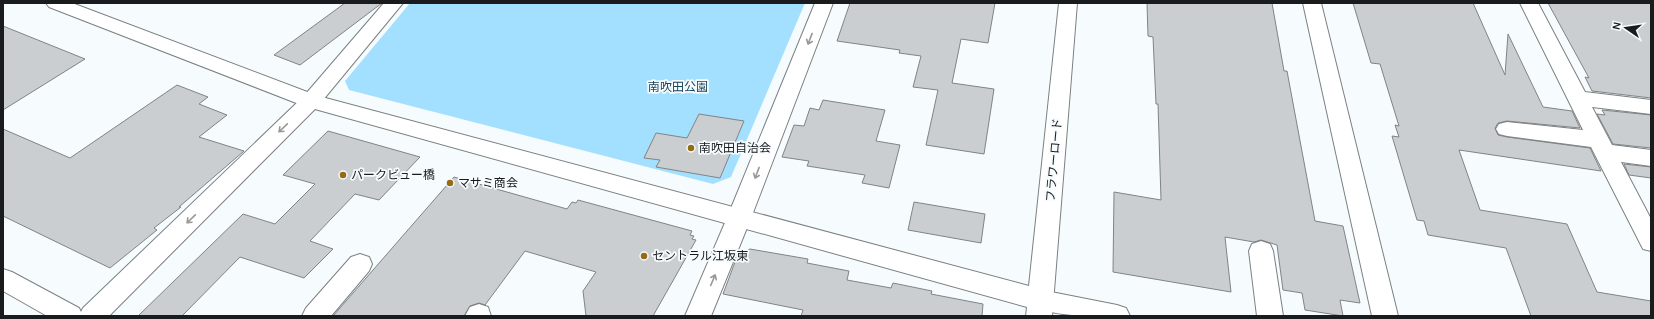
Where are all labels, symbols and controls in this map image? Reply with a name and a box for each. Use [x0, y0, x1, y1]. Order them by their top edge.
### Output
north arrow [1606, 8, 1646, 48]
text: N [1610, 21, 1624, 31]
one-way arrow [805, 33, 813, 45]
park label: 南吹田公園 [648, 80, 708, 94]
street label: フラワーロード [1043, 118, 1065, 202]
one-way arrow [278, 123, 288, 133]
place label: 南吹田自治会 [699, 141, 771, 155]
marker: 南吹田自治会 [686, 143, 696, 153]
one-way arrow [752, 167, 760, 179]
place label: パークビュー橋 [351, 168, 435, 182]
marker: パークビュー橋 [338, 170, 348, 180]
place label: マサミ商会 [458, 176, 518, 190]
marker: マサミ商会 [445, 178, 455, 188]
one-way arrow [186, 214, 196, 224]
place label: セントラル江坂東 [652, 249, 748, 263]
marker: セントラル江坂東 [639, 251, 649, 261]
one-way arrow [710, 275, 717, 287]

